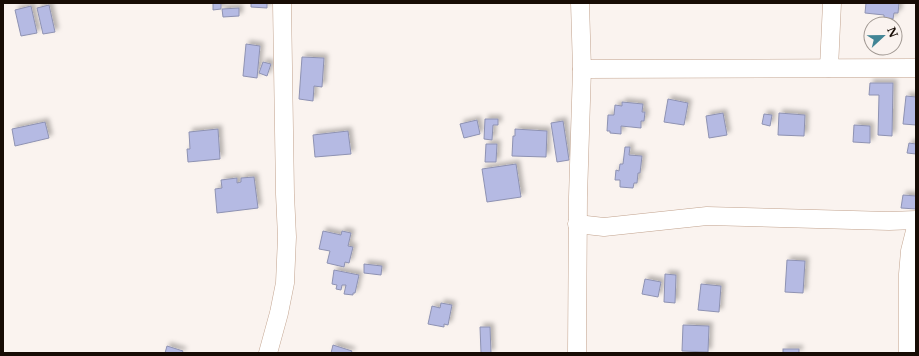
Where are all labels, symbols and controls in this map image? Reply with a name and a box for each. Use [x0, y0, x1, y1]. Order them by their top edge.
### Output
north arrow [863, 16, 903, 56]
text: N [884, 25, 901, 40]

